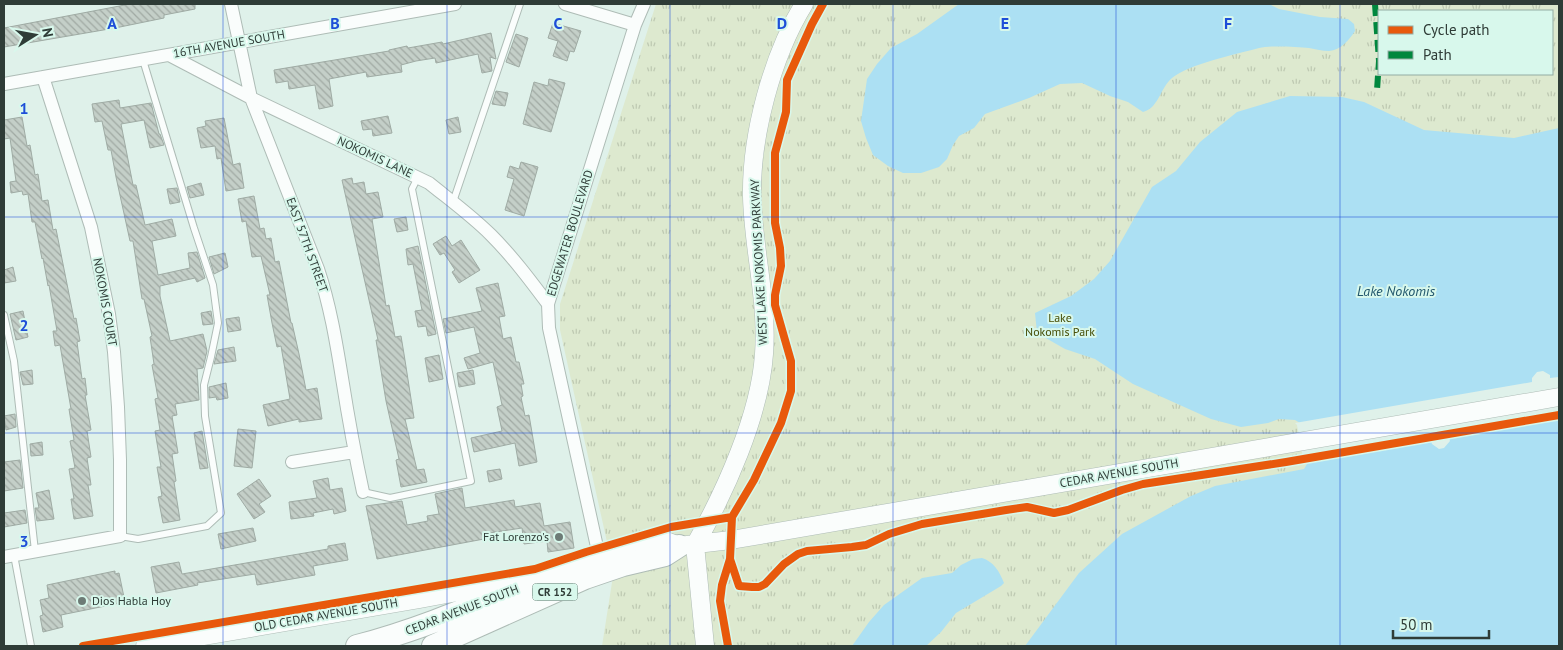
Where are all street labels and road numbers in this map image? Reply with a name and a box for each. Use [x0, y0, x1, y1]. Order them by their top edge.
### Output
street label: 16TH AVENUE SOUTH [172, 26, 286, 61]
street label: NOKOMIS LANE [335, 133, 415, 181]
street label: EDGEWATER BOULEVARD [543, 168, 596, 298]
street label: WEST LAKE NOKOMIS PARKWAY [747, 178, 770, 345]
street label: EAST 57TH STREET [283, 195, 332, 295]
street label: NOKOMIS COURT [90, 257, 121, 348]
street label: CEDAR AVENUE SOUTH [1058, 455, 1179, 490]
street label: CEDAR AVENUE SOUTH [403, 581, 521, 638]
road number: CR 152 [532, 584, 578, 600]
street label: OLD CEDAR AVENUE SOUTH [253, 594, 399, 635]

